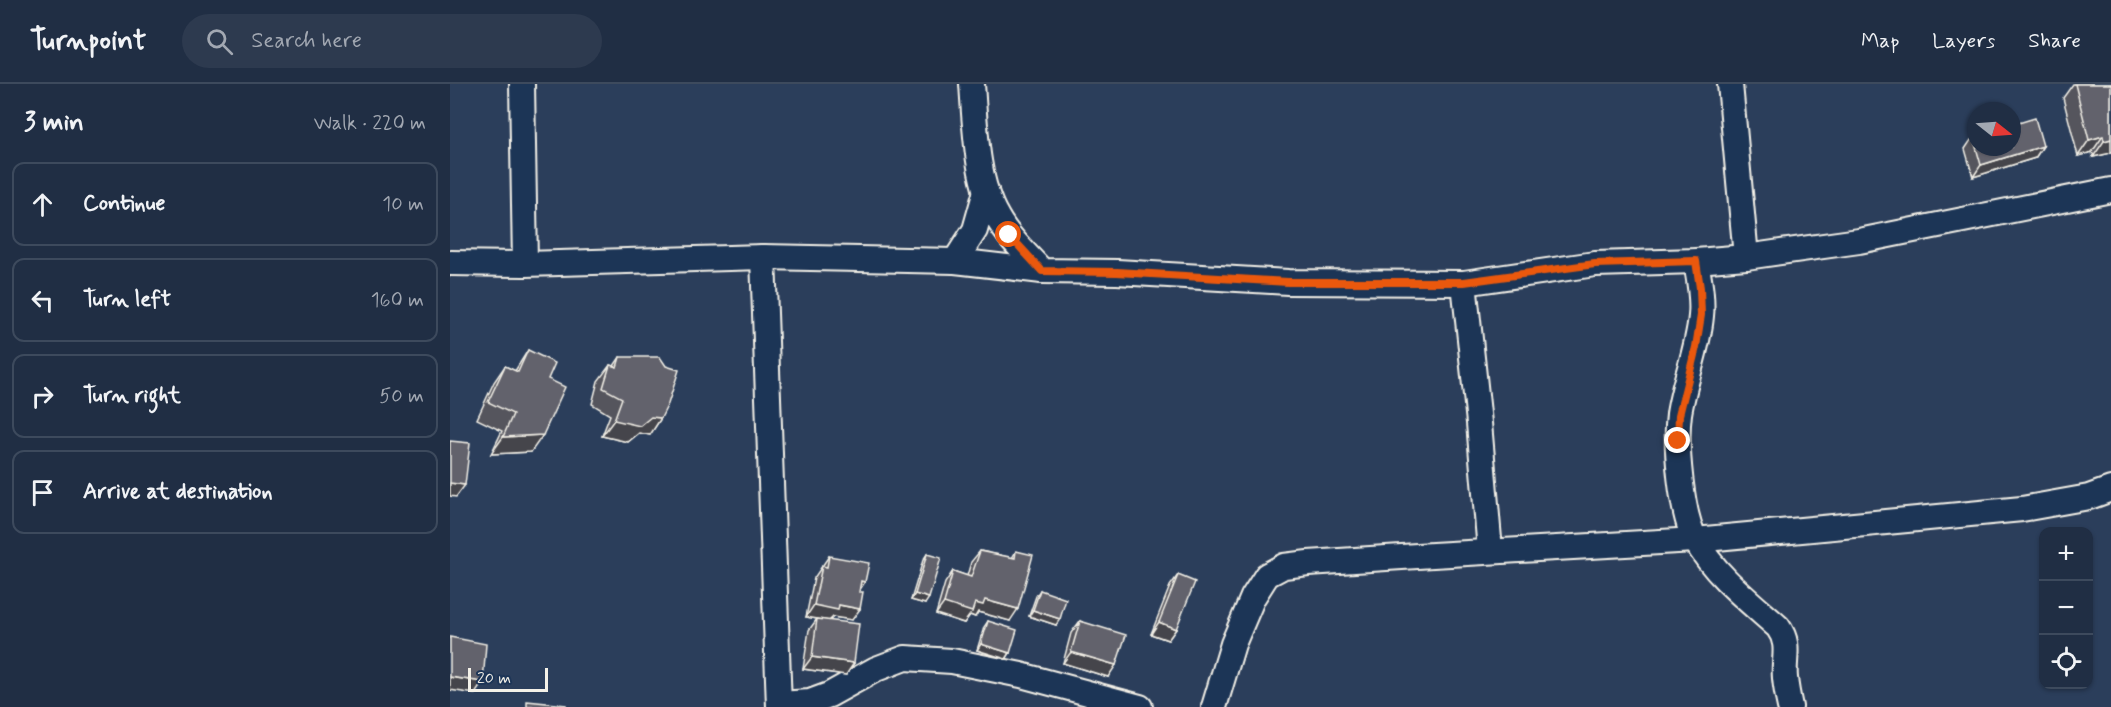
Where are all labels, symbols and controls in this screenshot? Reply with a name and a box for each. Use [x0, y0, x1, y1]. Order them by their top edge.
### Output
search box [182, 14, 602, 68]
text: Turnpoint [30, 23, 146, 60]
icon: search [203, 25, 236, 58]
text: Search here [251, 27, 362, 55]
text: Map [1861, 27, 1899, 55]
text: Layers [1932, 27, 1995, 55]
text: Share [2028, 27, 2081, 55]
north arrow [1967, 102, 2021, 156]
text: 3 min [24, 106, 84, 140]
text: Walk · 220 m [314, 110, 426, 137]
icon: ahead [26, 188, 59, 221]
text: Continue [83, 190, 165, 218]
text: 10 m [382, 191, 424, 218]
route start [995, 221, 1021, 247]
icon: left [26, 284, 59, 317]
text: Turn left [83, 286, 171, 314]
text: 160 m [371, 287, 424, 314]
icon: right [26, 380, 59, 413]
text: Turn right [83, 382, 181, 410]
text: 50 m [379, 383, 424, 410]
route end [1664, 427, 1690, 453]
icon: arrive [26, 476, 59, 509]
text: Arrive at destination [83, 478, 273, 506]
map controls [2039, 527, 2093, 689]
button: + [2039, 527, 2093, 581]
button: − [2039, 581, 2093, 635]
button: locate [2039, 635, 2093, 689]
scale bar [468, 665, 548, 692]
text: 20 m [477, 668, 511, 689]

